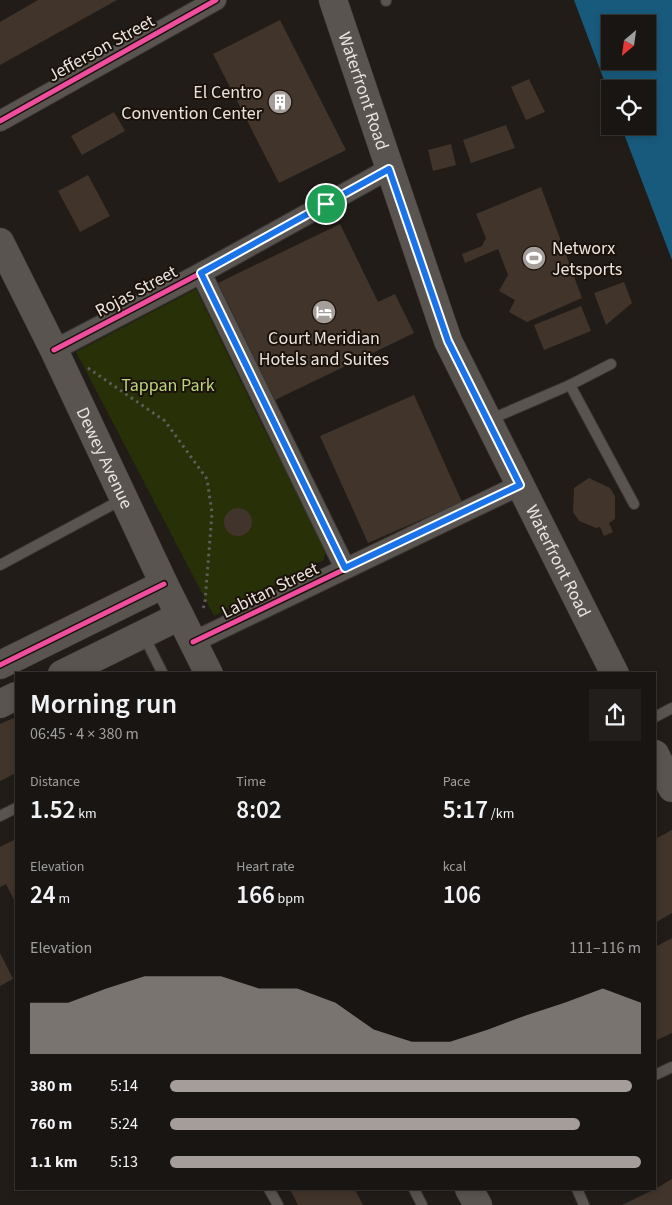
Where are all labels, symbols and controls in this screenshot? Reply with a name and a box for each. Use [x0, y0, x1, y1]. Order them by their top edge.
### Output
street label: Jefferson Street [43, 9, 159, 88]
north arrow [601, 15, 656, 70]
map controls [601, 15, 656, 135]
street label: Waterfront Road [332, 29, 395, 153]
place label: El Centro Convention Center [121, 80, 263, 126]
button: locate [601, 80, 656, 135]
building icon: El Centro Convention Center [267, 89, 293, 115]
pin [305, 183, 347, 225]
icon: arrive [312, 190, 340, 218]
place label: Networx Jetsports [552, 236, 622, 282]
sports icon: Networx Jetsports [521, 245, 547, 271]
street label: Rojas Street [91, 259, 182, 324]
hotel icon: Court Meridian Hotels and Suites [311, 299, 337, 325]
place label: Court Meridian Hotels and Suites [259, 326, 389, 372]
park label: Tappan Park [121, 373, 215, 398]
street label: Dewey Avenue [70, 403, 139, 513]
street label: Waterfront Road [519, 501, 597, 622]
street label: Labitan Street [217, 556, 323, 625]
text: Morning run [30, 684, 177, 724]
button: share [589, 689, 641, 741]
text: 06:45 · 4 × 380 m [30, 723, 139, 745]
text: Distance [30, 772, 80, 792]
text: Time [236, 772, 266, 792]
text: Pace [443, 772, 470, 792]
text: 1.52 [30, 792, 75, 828]
text: 8:02 [236, 792, 282, 828]
text: 5:17 [443, 792, 488, 828]
text: km [75, 804, 97, 824]
text: /km [488, 804, 514, 824]
text: Elevation [30, 857, 85, 877]
text: Heart rate [236, 857, 295, 877]
text: kcal [443, 857, 466, 877]
text: 24 [30, 877, 56, 913]
text: 166 [236, 877, 275, 913]
text: 106 [443, 877, 481, 913]
text: m [56, 889, 70, 909]
text: bpm [275, 889, 305, 909]
text: Elevation [30, 937, 92, 959]
text: 111–116 m [569, 937, 641, 959]
text: 380 m [30, 1075, 72, 1097]
text: 5:14 [110, 1075, 138, 1097]
text: 760 m [30, 1113, 72, 1135]
text: 5:24 [110, 1113, 138, 1135]
text: 1.1 km [30, 1151, 77, 1173]
text: 5:13 [110, 1151, 138, 1173]

